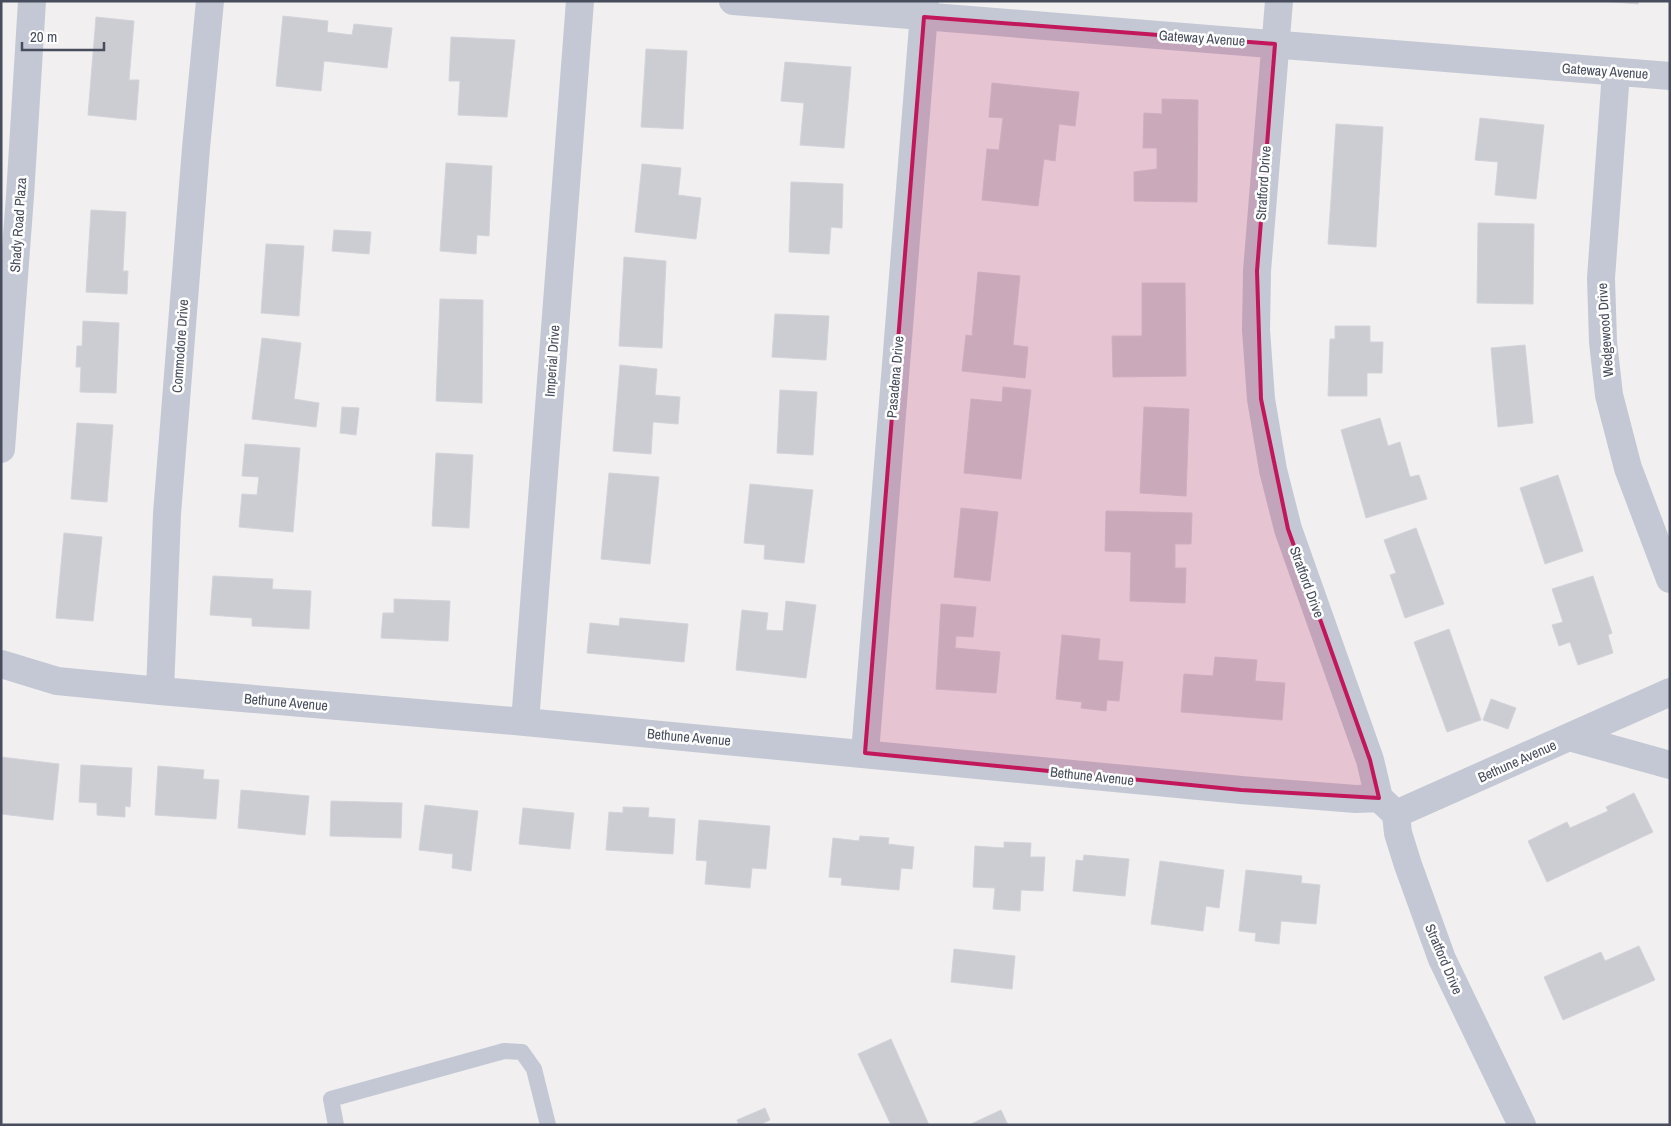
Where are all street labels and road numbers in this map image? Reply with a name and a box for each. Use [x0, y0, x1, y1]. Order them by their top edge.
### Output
street label: Gateway Avenue [1158, 26, 1246, 50]
street label: Gateway Avenue [1561, 59, 1649, 83]
street label: Stratford Drive [1251, 145, 1275, 221]
street label: Shady Road Plaza [6, 176, 30, 273]
street label: Wedgewood Drive [1593, 282, 1617, 378]
street label: Commodore Drive [168, 299, 192, 393]
street label: Imperial Drive [541, 324, 563, 398]
street label: Pasadena Drive [882, 335, 908, 419]
street label: Stratford Drive [1286, 544, 1328, 620]
street label: Bethune Avenue [243, 689, 329, 715]
street label: Bethune Avenue [646, 724, 732, 750]
street label: Bethune Avenue [1475, 736, 1559, 786]
street label: Bethune Avenue [1049, 763, 1135, 789]
street label: Stratford Drive [1421, 921, 1467, 997]

